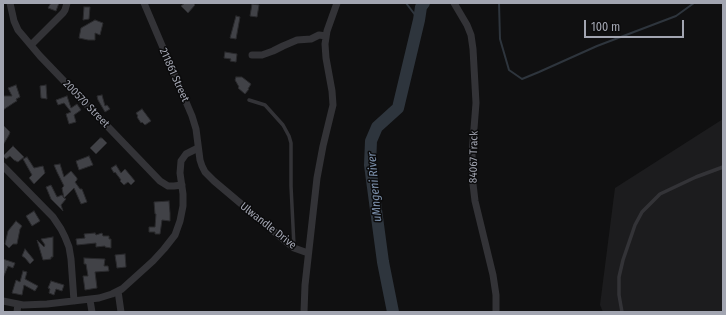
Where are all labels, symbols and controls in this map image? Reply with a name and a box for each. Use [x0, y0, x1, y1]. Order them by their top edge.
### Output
scale bar [586, 12, 686, 38]
text: 100 m [591, 20, 620, 34]
street label: 211861 Street [156, 46, 192, 104]
street label: 200570 Street [60, 78, 112, 130]
street label: 84067 Track [467, 131, 481, 183]
water label: uMngeni River [365, 152, 385, 222]
street label: Ulwandle Drive [237, 200, 299, 252]

